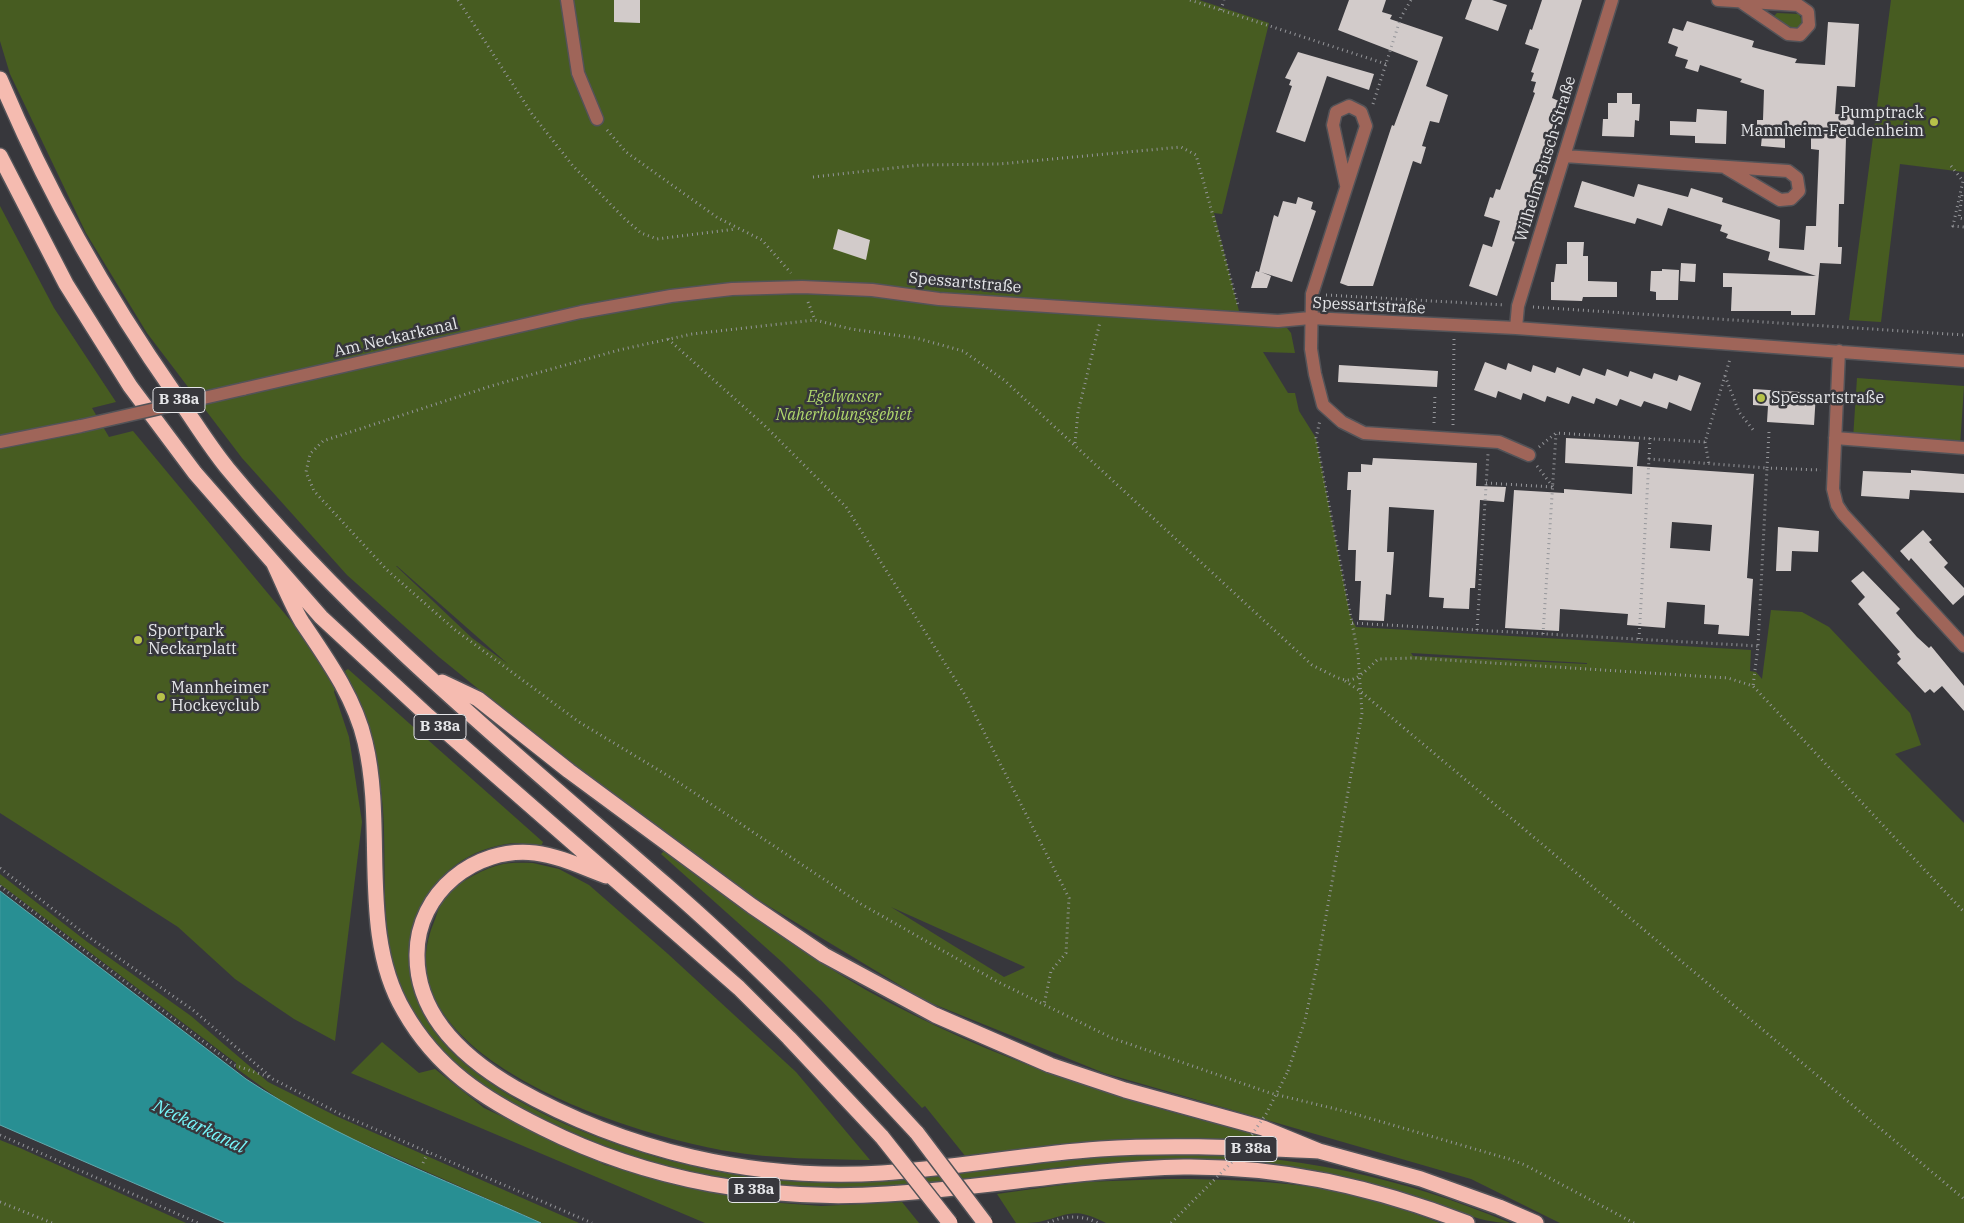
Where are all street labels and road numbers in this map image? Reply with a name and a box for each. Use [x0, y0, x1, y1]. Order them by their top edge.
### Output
street label: Wilhelm-Busch-Straße [1512, 74, 1580, 244]
street label: Spessartstraße [908, 269, 1022, 297]
street label: Spessartstraße [1312, 293, 1426, 319]
street label: Am Neckarkanal [332, 314, 460, 362]
road number: B 38a [153, 388, 205, 412]
road number: B 38a [414, 714, 466, 740]
road number: B 38a [1225, 1136, 1277, 1162]
road number: B 38a [728, 1178, 780, 1202]

